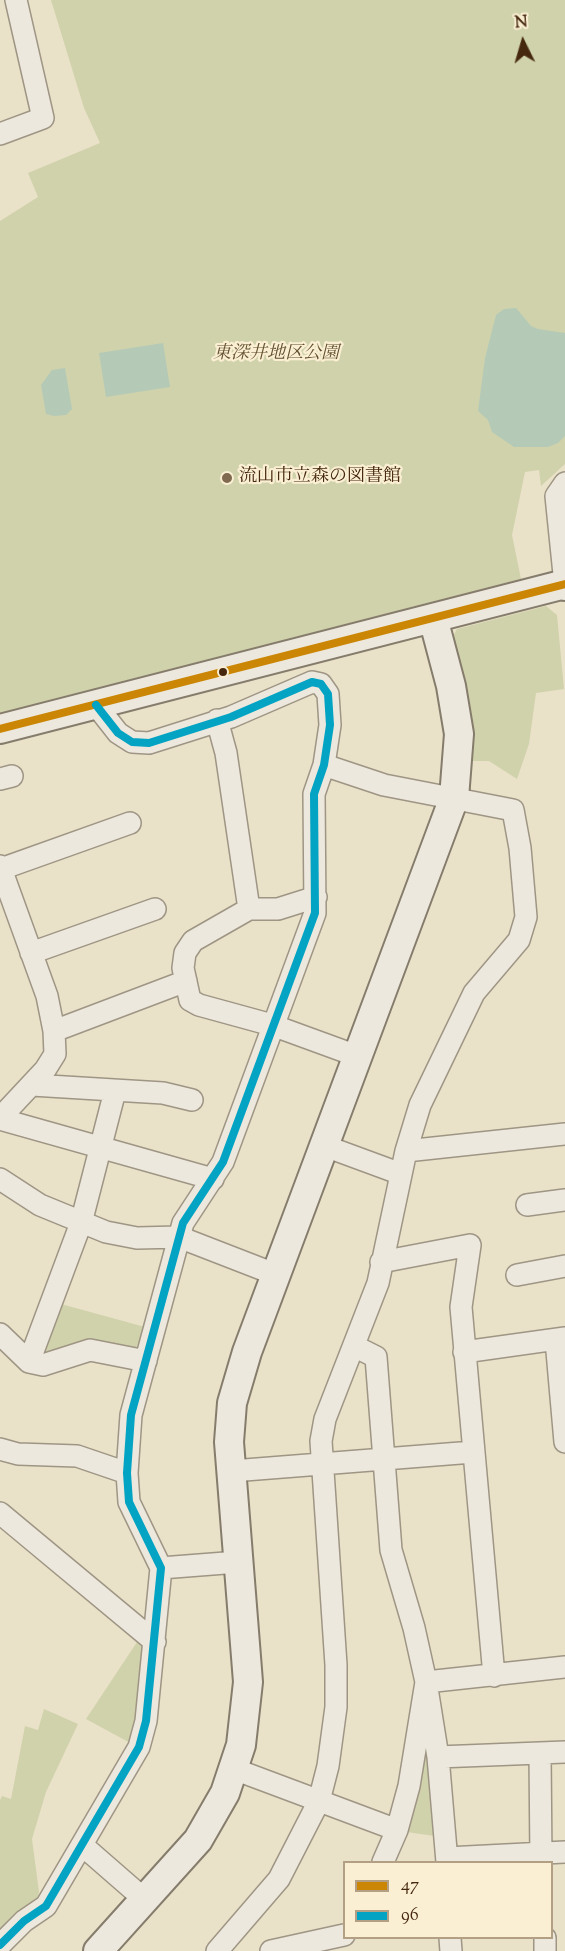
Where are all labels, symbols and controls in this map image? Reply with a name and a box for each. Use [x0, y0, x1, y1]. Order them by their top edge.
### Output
north arrow [493, 12, 553, 72]
text: N [514, 12, 529, 36]
park label: 東深井地区公園 [213, 344, 339, 366]
place label: 流山市立森の図書館 [239, 467, 401, 489]
marker: 流山市立森の図書館 [220, 471, 234, 485]
unlabelled marker [217, 666, 229, 678]
legend [343, 1861, 553, 1939]
text: 47 [401, 1873, 419, 1899]
text: 96 [401, 1903, 419, 1929]

